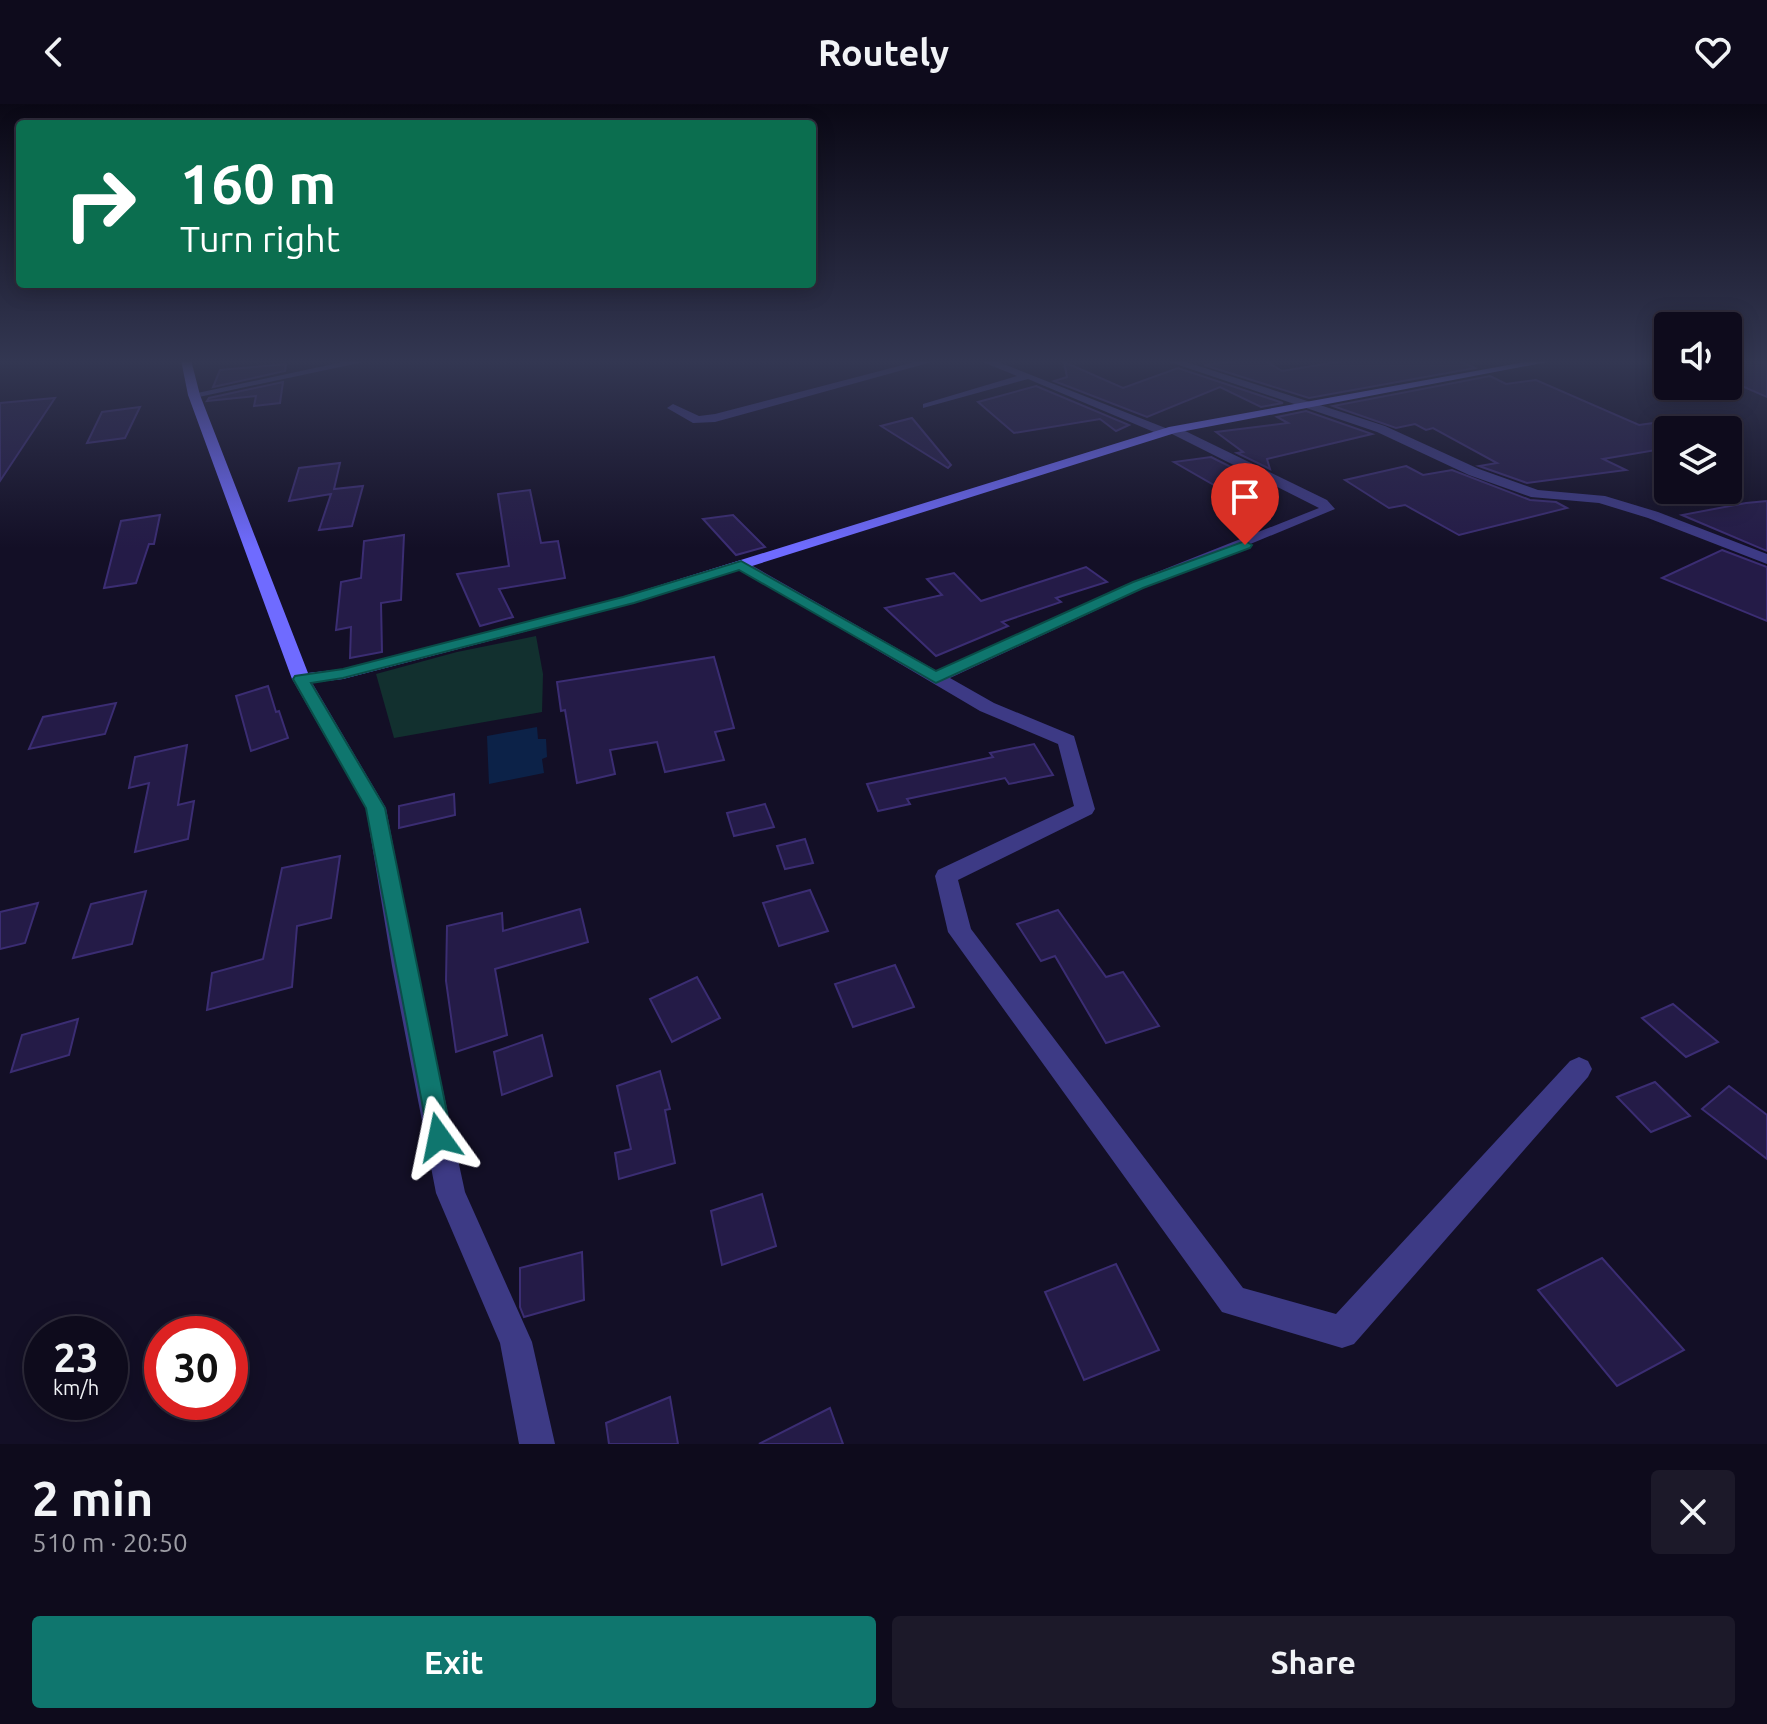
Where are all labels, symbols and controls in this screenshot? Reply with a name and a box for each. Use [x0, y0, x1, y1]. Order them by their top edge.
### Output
icon: back [32, 30, 76, 74]
icon: heart [1691, 30, 1735, 74]
text: Routely [818, 32, 949, 73]
icon: right [48, 152, 152, 256]
text: 160 m [180, 152, 336, 215]
text: Turn right [180, 218, 340, 259]
map controls [1654, 312, 1742, 504]
button: sound [1654, 312, 1742, 400]
button: layers [1654, 416, 1742, 504]
pin [1211, 463, 1279, 545]
icon: arrive [1223, 475, 1267, 519]
position arrow [397, 1095, 481, 1179]
speed limit sign: 30 [144, 1316, 248, 1420]
text: 23 [53, 1335, 99, 1380]
text: km/h [53, 1376, 99, 1399]
button: close [1651, 1470, 1735, 1554]
text: 2 min [32, 1471, 153, 1525]
text: 510 m · 20:50 [32, 1528, 188, 1557]
button: Exit [32, 1616, 876, 1708]
button: Share [892, 1616, 1735, 1708]

